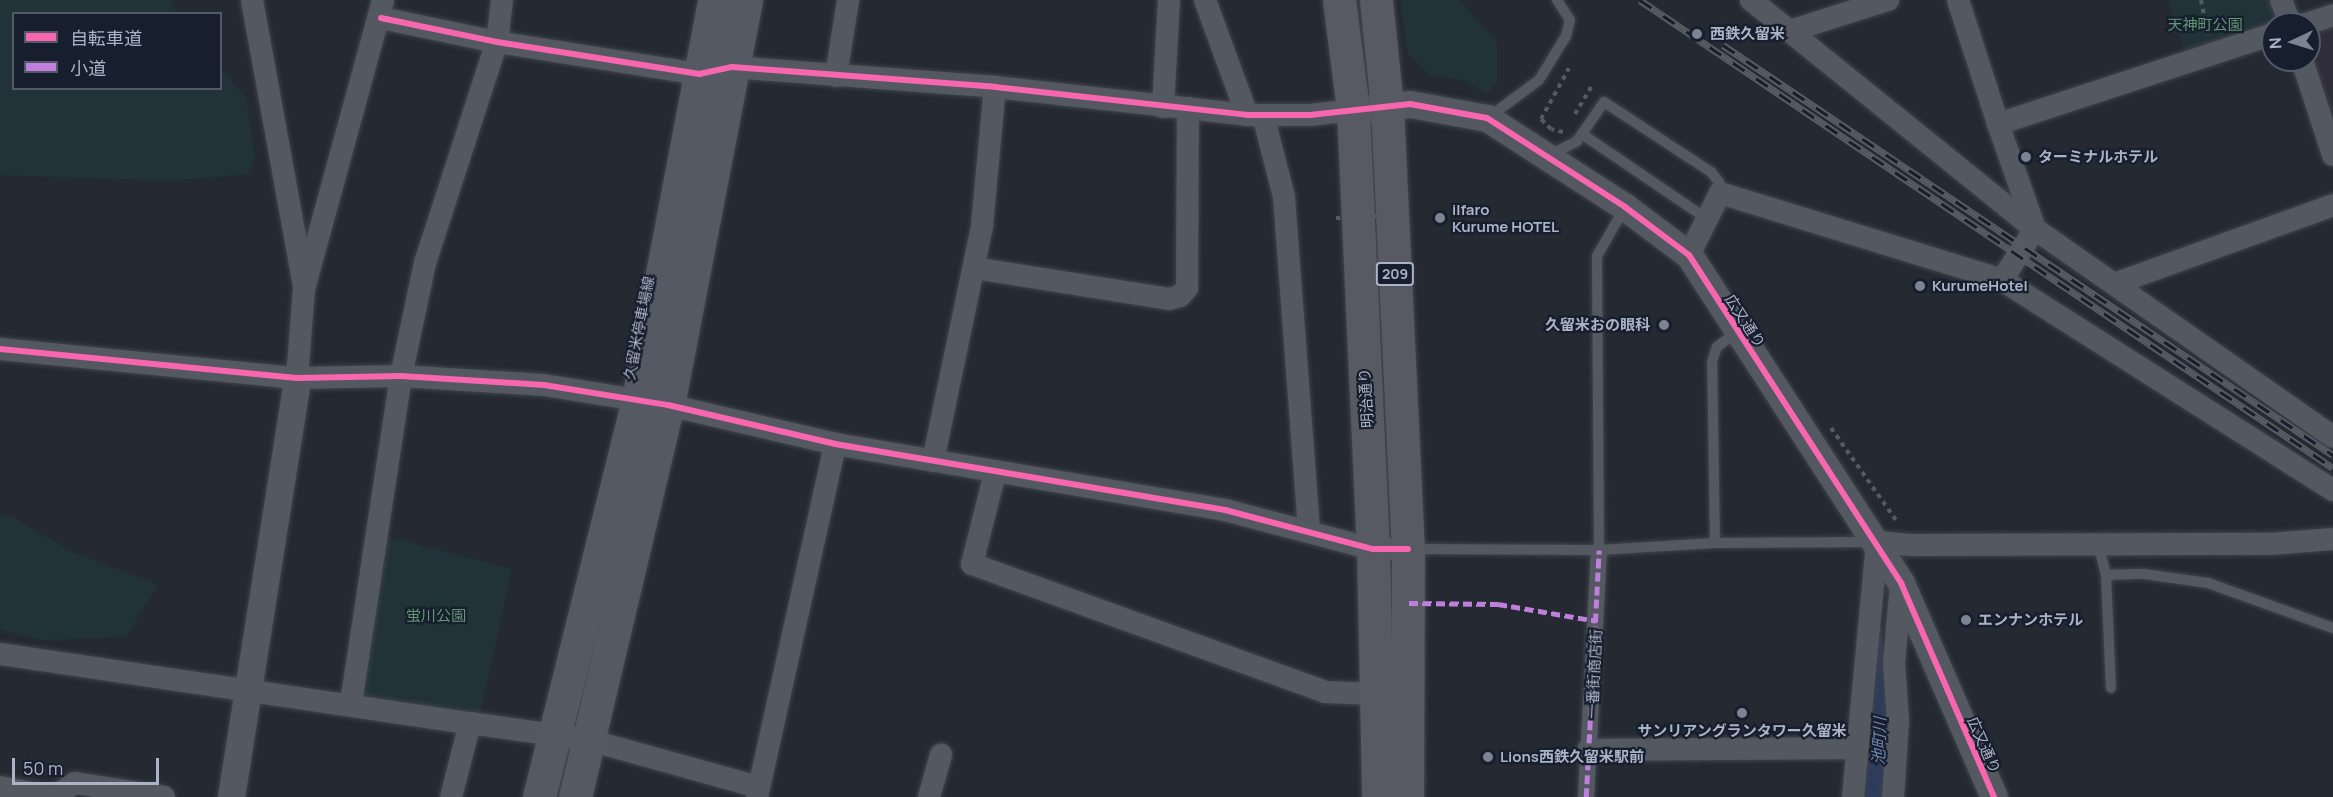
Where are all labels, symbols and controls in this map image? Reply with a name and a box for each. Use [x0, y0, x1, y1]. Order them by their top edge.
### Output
legend [12, 12, 222, 90]
north arrow [2261, 12, 2321, 72]
park label: 天神町公園 [2168, 16, 2242, 34]
marker: 西鉄久留米 [1688, 25, 1706, 43]
place label: 西鉄久留米 [1710, 25, 1785, 43]
text: 自転車道 [70, 26, 142, 50]
text: N [2264, 37, 2286, 50]
text: 小道 [70, 56, 106, 80]
place label: ターミナルホテル [2038, 148, 2158, 166]
marker: ターミナルホテル [2019, 150, 2033, 164]
place label: ilfaro Kurume HOTEL [1452, 200, 1559, 235]
marker: ilfaro Kurume HOTEL [1433, 211, 1447, 225]
road number: 209 [1376, 263, 1414, 285]
street label: 久留米停車場線 [620, 275, 658, 381]
place label: KurumeHotel [1932, 277, 2028, 295]
marker: KurumeHotel [1913, 279, 1927, 293]
street label: 広又通り [1721, 291, 1769, 351]
place label: 久留米おの眼科 [1545, 316, 1650, 334]
marker: 久留米おの眼科 [1655, 316, 1673, 334]
street label: 明治通り [1355, 368, 1377, 428]
park label: 蛍川公園 [406, 607, 466, 625]
place label: エンナンホテル [1978, 611, 2083, 629]
marker: エンナンホテル [1959, 613, 1973, 627]
street label: 一番街商店街 [1583, 629, 1605, 719]
marker: サンリアングランタワー久留米 [1735, 706, 1749, 720]
street label: 広又通り [1964, 714, 2004, 776]
water label: 池町川 [1869, 717, 1889, 765]
place label: サンリアングランタワー久留米 [1637, 722, 1847, 740]
scale bar [15, 746, 162, 784]
place label: Lions西鉄久留米駅前 [1500, 748, 1644, 766]
marker: Lions西鉄久留米駅前 [1481, 750, 1495, 764]
text: 50 m [23, 756, 63, 780]

